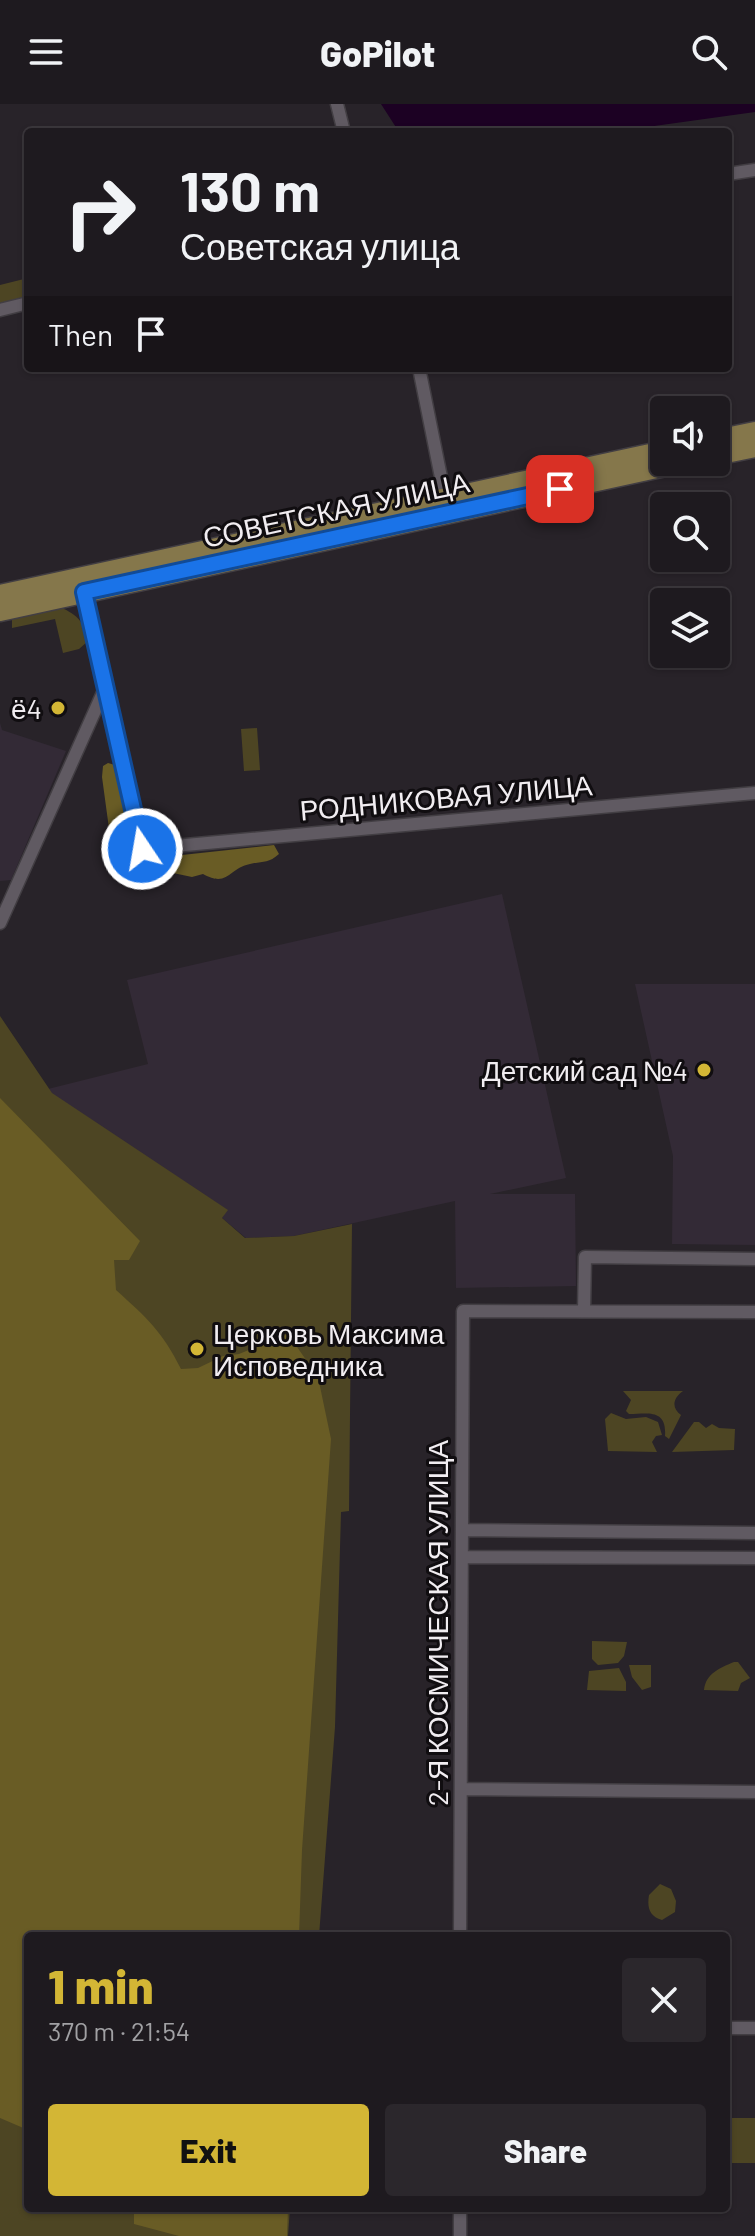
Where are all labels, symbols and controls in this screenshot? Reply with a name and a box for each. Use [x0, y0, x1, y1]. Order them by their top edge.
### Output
icon: menu [24, 30, 68, 74]
icon: search [687, 30, 731, 74]
text: GoPilot [320, 31, 435, 74]
text: 130 m [180, 156, 320, 223]
icon: right [48, 160, 152, 264]
text: Советская улица [180, 224, 460, 267]
icon: arrive [129, 312, 173, 356]
text: Then [48, 316, 113, 352]
map controls [650, 396, 730, 668]
button: sound [650, 396, 730, 476]
pin [526, 455, 594, 523]
street label: СОВЕТСКАЯ УЛИЦА [200, 464, 473, 554]
icon: arrive [538, 467, 582, 511]
button: search [650, 492, 730, 572]
button: layers [650, 588, 730, 668]
place label: ё4 [11, 691, 42, 725]
marker: ё4 [49, 699, 67, 717]
street label: РОДНИКОВАЯ УЛИЦА [298, 767, 594, 827]
position arrow [100, 807, 184, 891]
place label: Детский сад №4 [482, 1053, 688, 1087]
marker: Детский сад №4 [695, 1061, 713, 1079]
place label: Церковь Максима Исповедника [213, 1316, 445, 1382]
marker: Церковь Максима Исповедника [188, 1340, 206, 1358]
street label: 2-Я КОСМИЧЕСКАЯ УЛИЦА [420, 1440, 454, 1806]
text: 1 min [48, 1956, 154, 2014]
button: close [622, 1958, 706, 2042]
text: 370 m · 21:54 [48, 2015, 190, 2046]
button: Exit [48, 2104, 369, 2196]
button: Share [385, 2104, 706, 2196]

